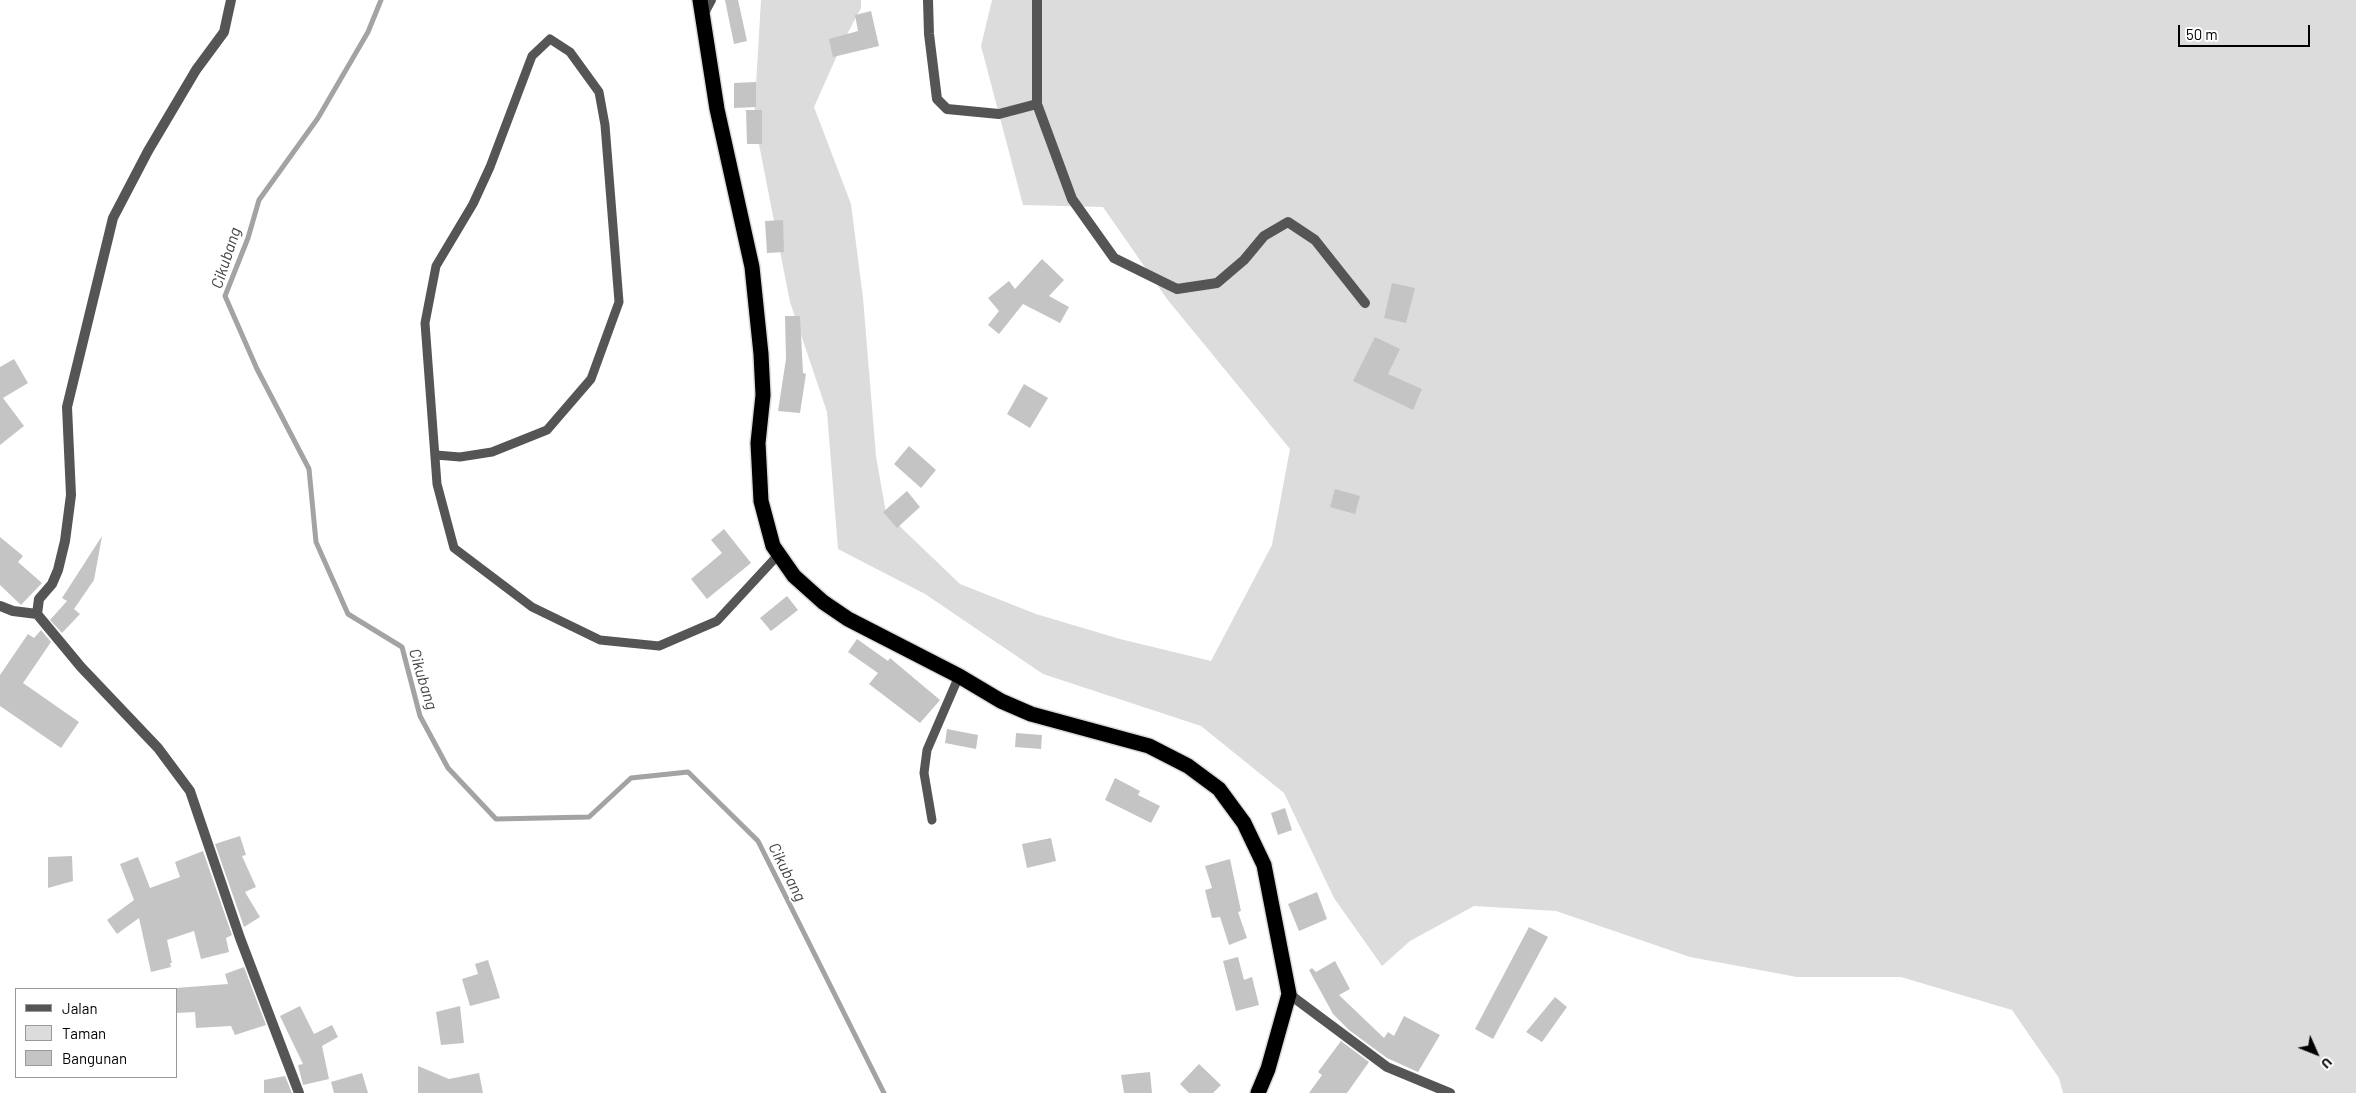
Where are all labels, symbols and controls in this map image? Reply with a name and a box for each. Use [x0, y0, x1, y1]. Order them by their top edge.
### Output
scale bar [2181, 15, 2314, 47]
text: 50 m [2186, 25, 2218, 43]
water label: Cikubang [207, 225, 245, 291]
water label: Cikubang [405, 646, 441, 712]
water label: Cikubang [764, 840, 810, 904]
legend [15, 988, 178, 1078]
text: Jalan [62, 999, 98, 1017]
text: Taman [62, 1024, 106, 1042]
north arrow [2291, 1028, 2341, 1078]
text: Bangunan [62, 1049, 127, 1067]
text: U [2318, 1055, 2336, 1073]

